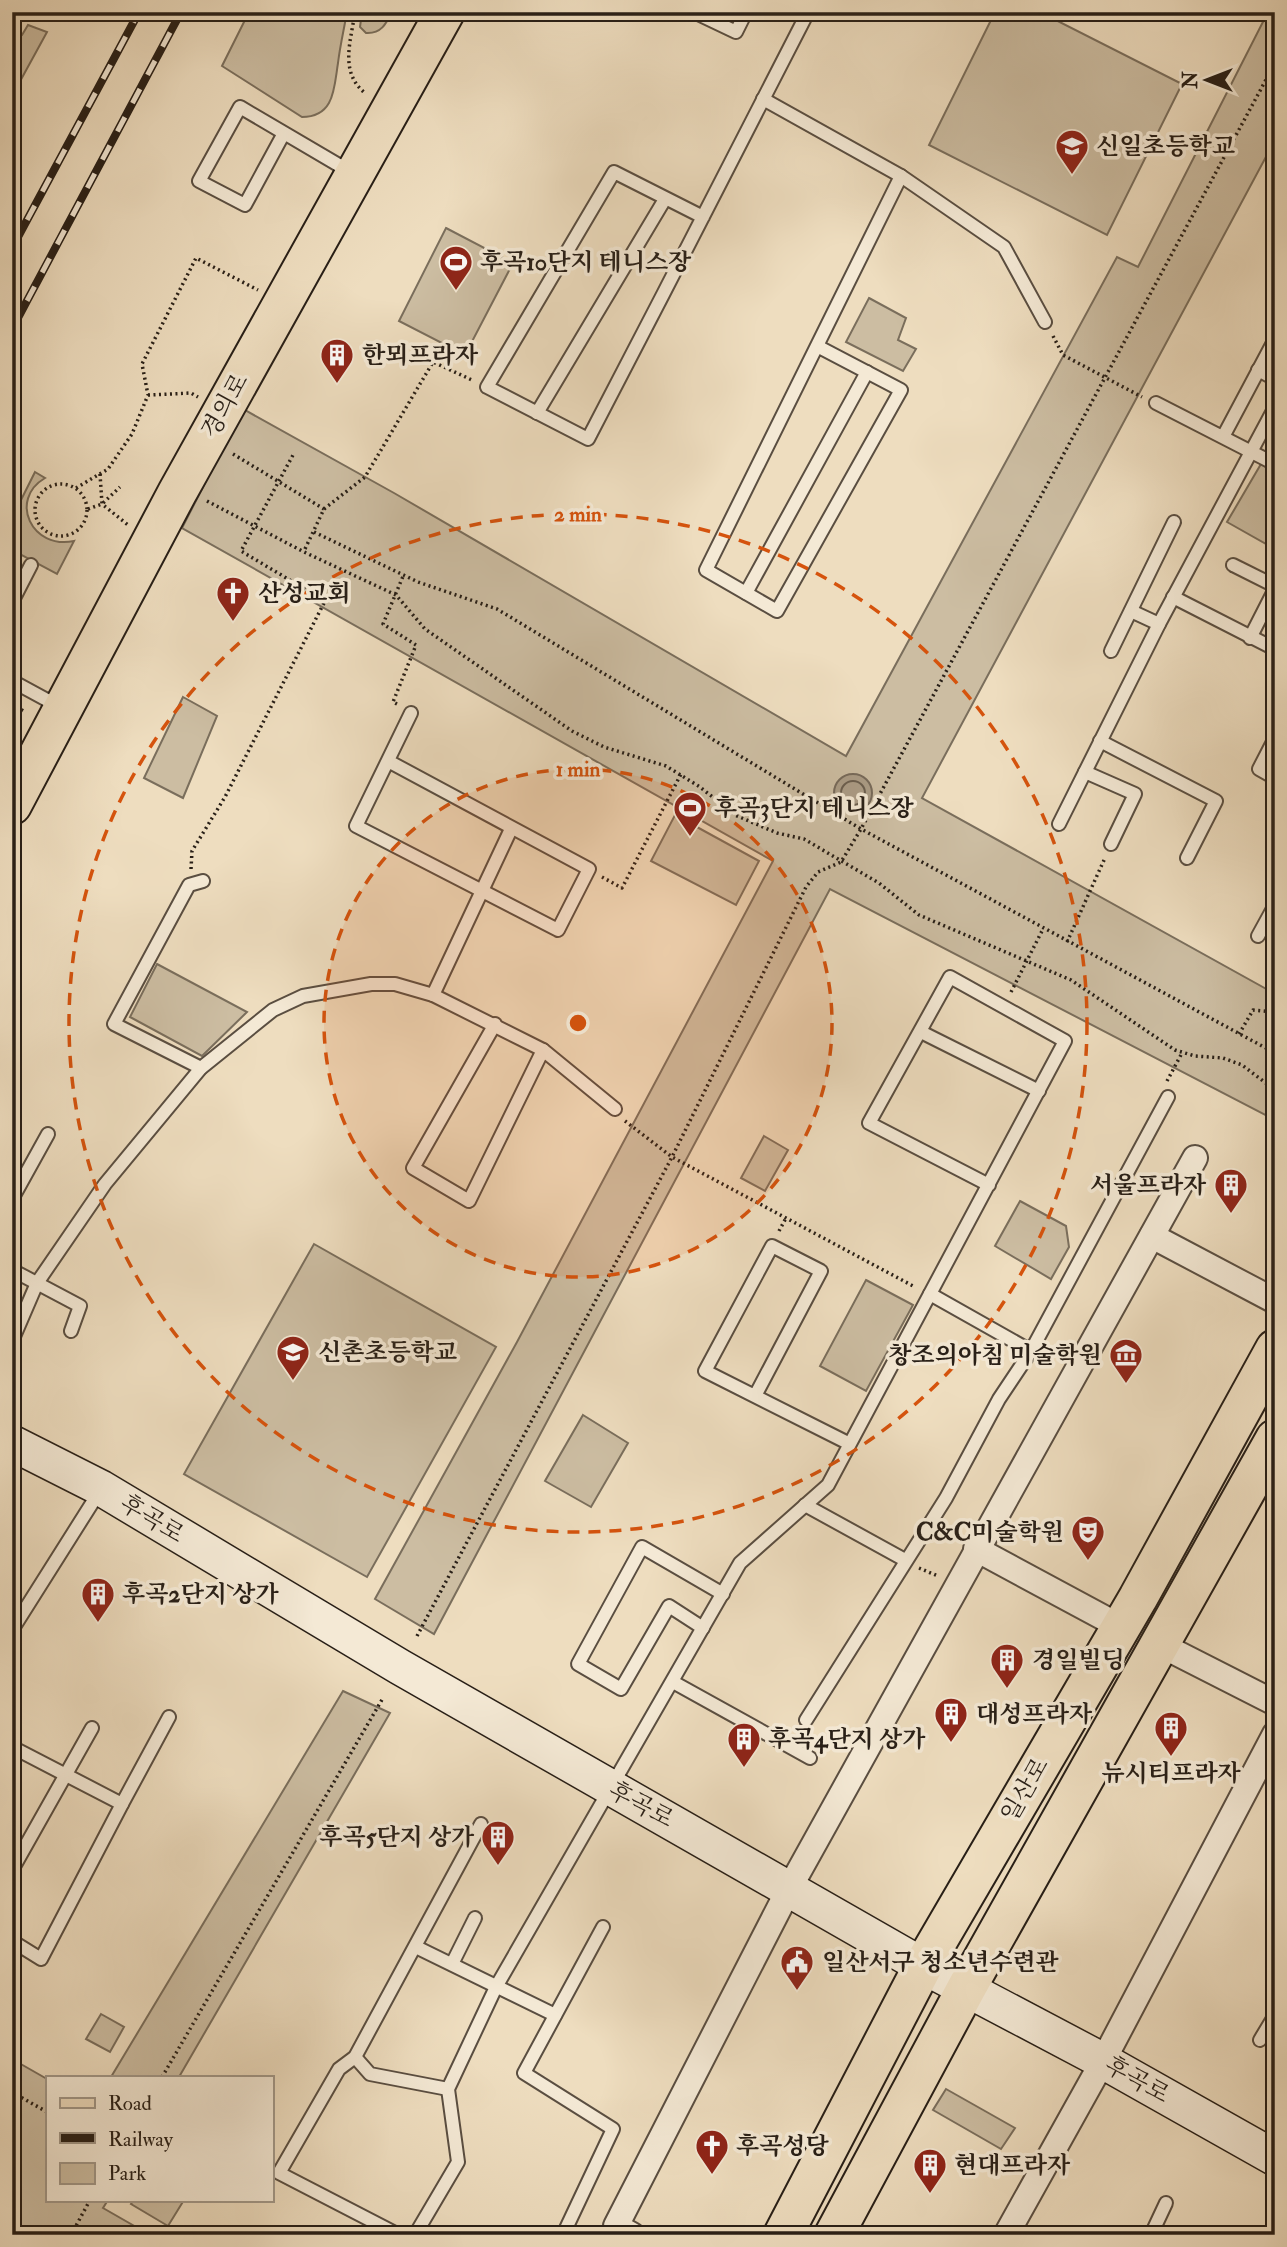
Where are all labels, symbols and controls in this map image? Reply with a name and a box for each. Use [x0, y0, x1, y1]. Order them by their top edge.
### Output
north arrow [1172, 46, 1242, 116]
text: N [1179, 71, 1203, 90]
school or university icon: 신일초등학교 [1053, 127, 1091, 176]
place label: 신일초등학교 [1096, 131, 1235, 162]
sports icon: 후곡10단지 테니스장 [437, 243, 475, 292]
place label: 후곡10단지 테니스장 [480, 247, 692, 278]
building icon: 한뫼프라자 [318, 336, 356, 385]
place label: 한뫼프라자 [362, 340, 479, 371]
street label: 경의로 [195, 368, 255, 444]
text: 2 min [554, 501, 602, 528]
church icon: 산성교회 [214, 574, 252, 623]
place label: 산성교회 [258, 578, 351, 609]
text: 1 min [556, 756, 600, 783]
sports icon: 후곡3단지 테니스장 [671, 789, 709, 838]
place label: 후곡3단지 테니스장 [714, 793, 915, 824]
centre of rings [566, 1011, 590, 1035]
building icon: 서울프라자 [1212, 1166, 1250, 1215]
place label: 서울프라자 [1090, 1170, 1207, 1201]
school or university icon: 신촌초등학교 [274, 1333, 312, 1382]
museum icon: 창조의아침 미술학원 [1107, 1336, 1145, 1385]
place label: 신촌초등학교 [318, 1337, 457, 1368]
place label: 창조의아침 미술학원 [888, 1340, 1102, 1371]
street label: 후곡로 [114, 1488, 190, 1550]
theatre icon: C&C미술학원 [1069, 1513, 1107, 1562]
place label: C&C미술학원 [916, 1517, 1064, 1548]
building icon: 후곡2단지 상가 [79, 1575, 117, 1624]
place label: 후곡2단지 상가 [122, 1579, 279, 1610]
building icon: 경일빌딩 [988, 1641, 1026, 1690]
place label: 경일빌딩 [1032, 1645, 1125, 1676]
building icon: 대성프라자 [932, 1695, 970, 1744]
place label: 대성프라자 [976, 1699, 1093, 1730]
building icon: 뉴시티프라자 [1152, 1709, 1190, 1758]
building icon: 후곡4단지 상가 [725, 1720, 763, 1769]
place label: 후곡4단지 상가 [768, 1724, 926, 1755]
street label: 일산로 [994, 1752, 1056, 1828]
place label: 뉴시티프라자 [1101, 1758, 1241, 1789]
street label: 후곡로 [603, 1775, 679, 1835]
building icon: 후곡5단지 상가 [479, 1818, 517, 1867]
place label: 후곡5단지 상가 [319, 1822, 475, 1853]
public building icon: 일산서구 청소년수련관 [778, 1943, 816, 1992]
place label: 일산서구 청소년수련관 [822, 1947, 1059, 1978]
street label: 후곡로 [1099, 2050, 1175, 2110]
legend [46, 2076, 273, 2202]
text: Road [108, 2090, 153, 2117]
text: Railway [108, 2126, 174, 2153]
church icon: 후곡성당 [693, 2127, 731, 2176]
place label: 후곡성당 [736, 2131, 830, 2162]
building icon: 현대프라자 [911, 2146, 949, 2195]
place label: 현대프라자 [954, 2150, 1071, 2181]
text: Park [108, 2160, 146, 2187]

